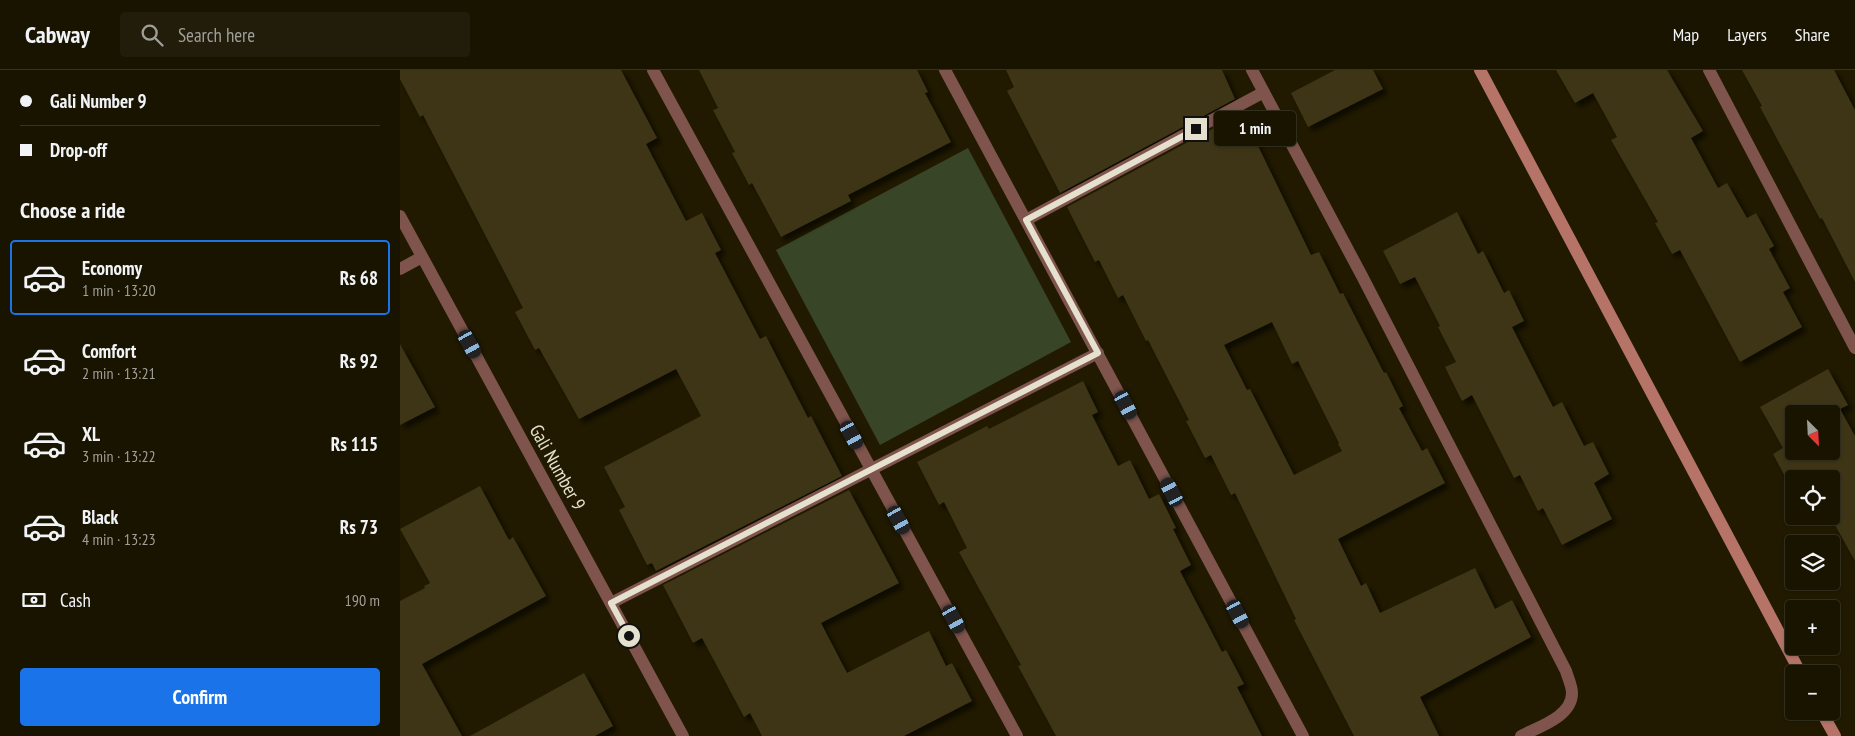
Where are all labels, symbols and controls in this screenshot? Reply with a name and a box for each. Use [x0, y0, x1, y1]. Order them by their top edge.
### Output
search box [120, 12, 470, 57]
text: Cabway [25, 19, 90, 50]
icon: search [138, 21, 166, 49]
text: Search here [178, 23, 255, 47]
text: Map [1673, 23, 1699, 46]
text: Layers [1727, 23, 1767, 46]
text: Share [1795, 23, 1830, 46]
text: Gali Number 9 [50, 89, 147, 113]
callout: 1 min [1214, 112, 1296, 146]
route end [1185, 118, 1207, 140]
text: 1 min [1239, 118, 1271, 138]
text: Drop-off [50, 138, 107, 162]
text: Choose a ride [20, 196, 125, 224]
icon: car [22, 255, 67, 300]
text: Economy [82, 256, 142, 280]
text: Rs 68 [340, 266, 378, 290]
text: 1 min · 13:20 [82, 280, 156, 300]
car [456, 327, 483, 361]
icon: car [22, 338, 67, 383]
text: Comfort [82, 339, 136, 363]
text: Rs 92 [340, 349, 378, 373]
text: 2 min · 13:21 [82, 363, 156, 383]
car [1112, 388, 1139, 422]
north arrow [1785, 405, 1840, 460]
map controls [1785, 405, 1840, 720]
car [838, 418, 865, 452]
street label: Gali Number 9 [525, 420, 591, 514]
icon: car [22, 421, 67, 466]
text: XL [82, 422, 100, 446]
text: Rs 115 [331, 432, 378, 456]
text: 3 min · 13:22 [82, 446, 156, 466]
button: locate [1785, 470, 1840, 525]
car [1158, 475, 1185, 509]
car [885, 503, 912, 537]
icon: car [22, 504, 67, 549]
text: Black [82, 505, 118, 529]
text: Rs 73 [340, 515, 378, 539]
text: 4 min · 13:23 [82, 529, 156, 549]
button: layers [1785, 535, 1840, 590]
icon: cash [20, 586, 48, 614]
text: Cash [60, 588, 91, 612]
text: 190 m [345, 590, 380, 610]
car [1224, 597, 1251, 631]
button: + [1785, 600, 1840, 655]
car [940, 602, 967, 636]
route start [618, 625, 640, 647]
button: − [1785, 665, 1840, 720]
button: Confirm [20, 668, 380, 726]

